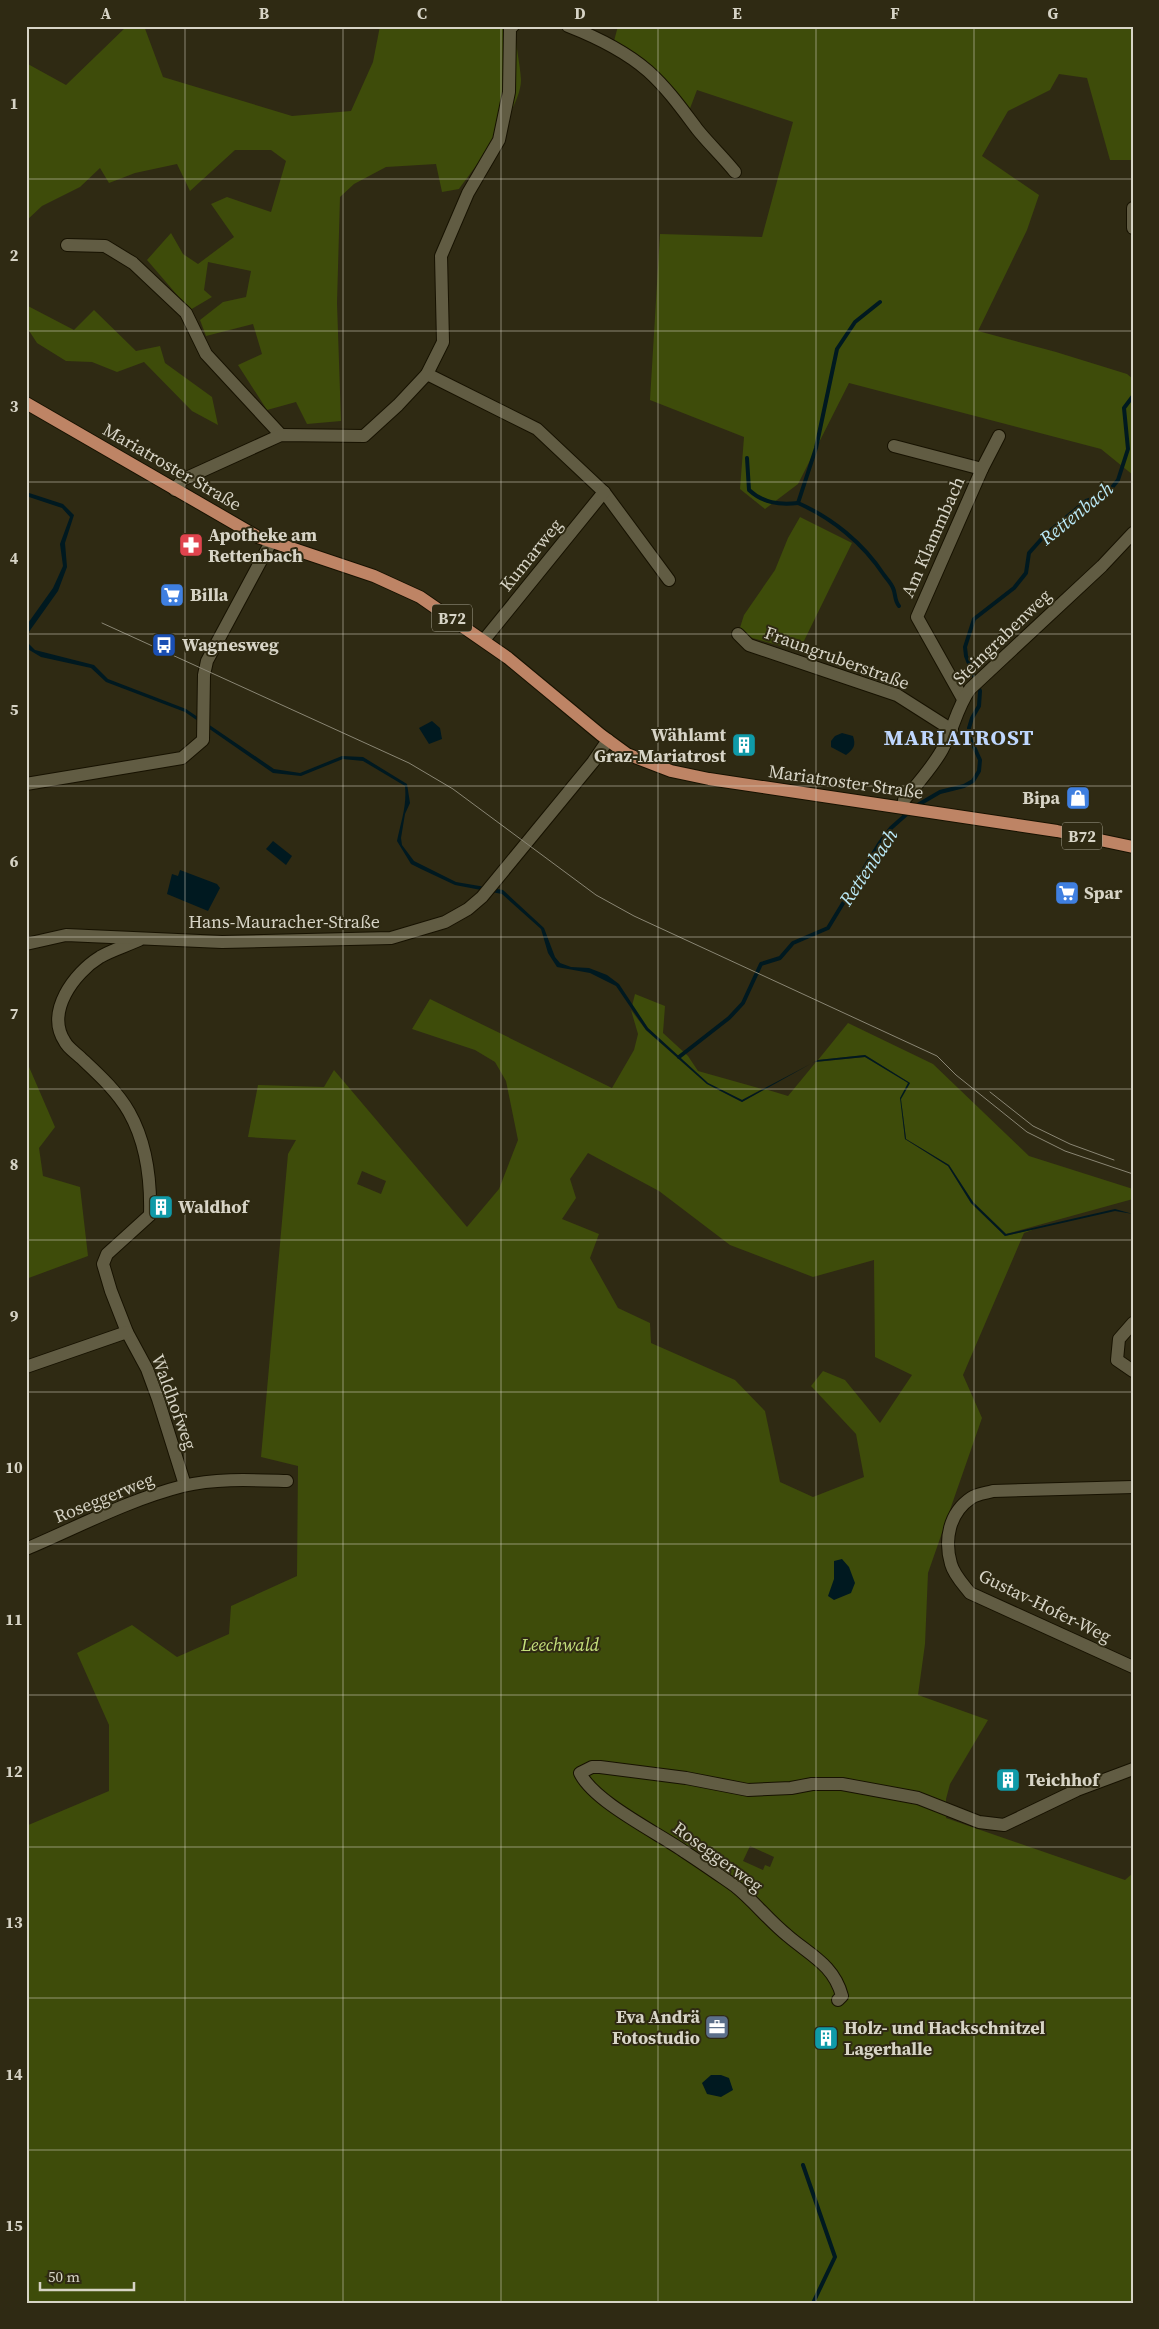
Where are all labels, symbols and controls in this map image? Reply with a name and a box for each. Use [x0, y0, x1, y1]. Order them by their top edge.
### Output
text: A [101, 2, 112, 24]
text: B [259, 2, 270, 24]
text: C [417, 2, 427, 24]
text: D [574, 2, 586, 24]
text: E [732, 2, 742, 24]
text: F [890, 2, 900, 24]
text: G [1048, 2, 1059, 24]
text: 1 [10, 92, 18, 114]
text: 2 [10, 244, 19, 266]
text: 3 [10, 395, 19, 417]
street label: Mariatroster Straße [98, 417, 246, 516]
street label: Am Klammbach [895, 472, 970, 601]
water label: Rettenbach [1033, 475, 1119, 551]
street label: Kumarweg [493, 513, 568, 596]
place label: Apotheke am Rettenbach [208, 522, 317, 568]
pharmacy icon: Apotheke am Rettenbach [178, 532, 204, 558]
text: 4 [10, 547, 19, 569]
supermarket icon: Billa [159, 582, 185, 608]
place label: Billa [190, 582, 229, 607]
street label: Steingrabenweg [947, 583, 1056, 690]
road number: B72 [432, 604, 472, 632]
street label: Fraungruberstraße [761, 620, 913, 695]
bus stop icon: Wagnesweg [151, 632, 177, 658]
place label: Wagnesweg [182, 632, 279, 657]
text: 5 [10, 698, 19, 720]
place label: Wählamt Graz-Mariatrost [594, 722, 727, 768]
district label: MARIATROST [884, 722, 1034, 752]
building icon: Wählamt Graz-Mariatrost [731, 732, 757, 758]
street label: Mariatroster Straße [767, 758, 925, 805]
place label: Bipa [1022, 785, 1060, 810]
shop icon: Bipa [1065, 785, 1091, 811]
road number: B72 [1062, 822, 1102, 849]
water label: Rettenbach [832, 823, 904, 911]
text: 6 [10, 850, 19, 872]
supermarket icon: Spar [1054, 880, 1080, 906]
place label: Spar [1084, 880, 1123, 905]
street label: Hans-Mauracher-Straße [188, 909, 380, 934]
text: 7 [10, 1002, 19, 1024]
text: 8 [10, 1153, 18, 1175]
building icon: Waldhof [148, 1194, 174, 1220]
place label: Waldhof [178, 1194, 250, 1219]
text: 9 [10, 1305, 19, 1327]
street label: Waldhofweg [146, 1351, 203, 1453]
text: 10 [5, 1456, 23, 1478]
street label: Roseggerweg [50, 1466, 157, 1529]
street label: Gustav-Hofer-Weg [975, 1563, 1116, 1649]
text: 11 [5, 1608, 23, 1630]
park label: Leechwald [520, 1632, 600, 1657]
text: 12 [5, 1760, 23, 1782]
building icon: Teichhof [995, 1767, 1021, 1793]
place label: Teichhof [1026, 1767, 1101, 1792]
street label: Roseggerweg [668, 1815, 768, 1898]
text: 13 [5, 1911, 23, 1933]
place label: Eva Andrä Fotostudio [612, 2004, 700, 2050]
office icon: Eva Andrä Fotostudio [704, 2014, 730, 2040]
place label: Holz- und Hackschnitzel Lagerhalle [844, 2015, 1045, 2061]
building icon: Holz- und Hackschnitzel Lagerhalle [813, 2025, 839, 2051]
text: 14 [5, 2063, 23, 2085]
text: 15 [5, 2214, 23, 2236]
scale bar [40, 2259, 134, 2291]
text: 50 m [48, 2266, 80, 2287]

